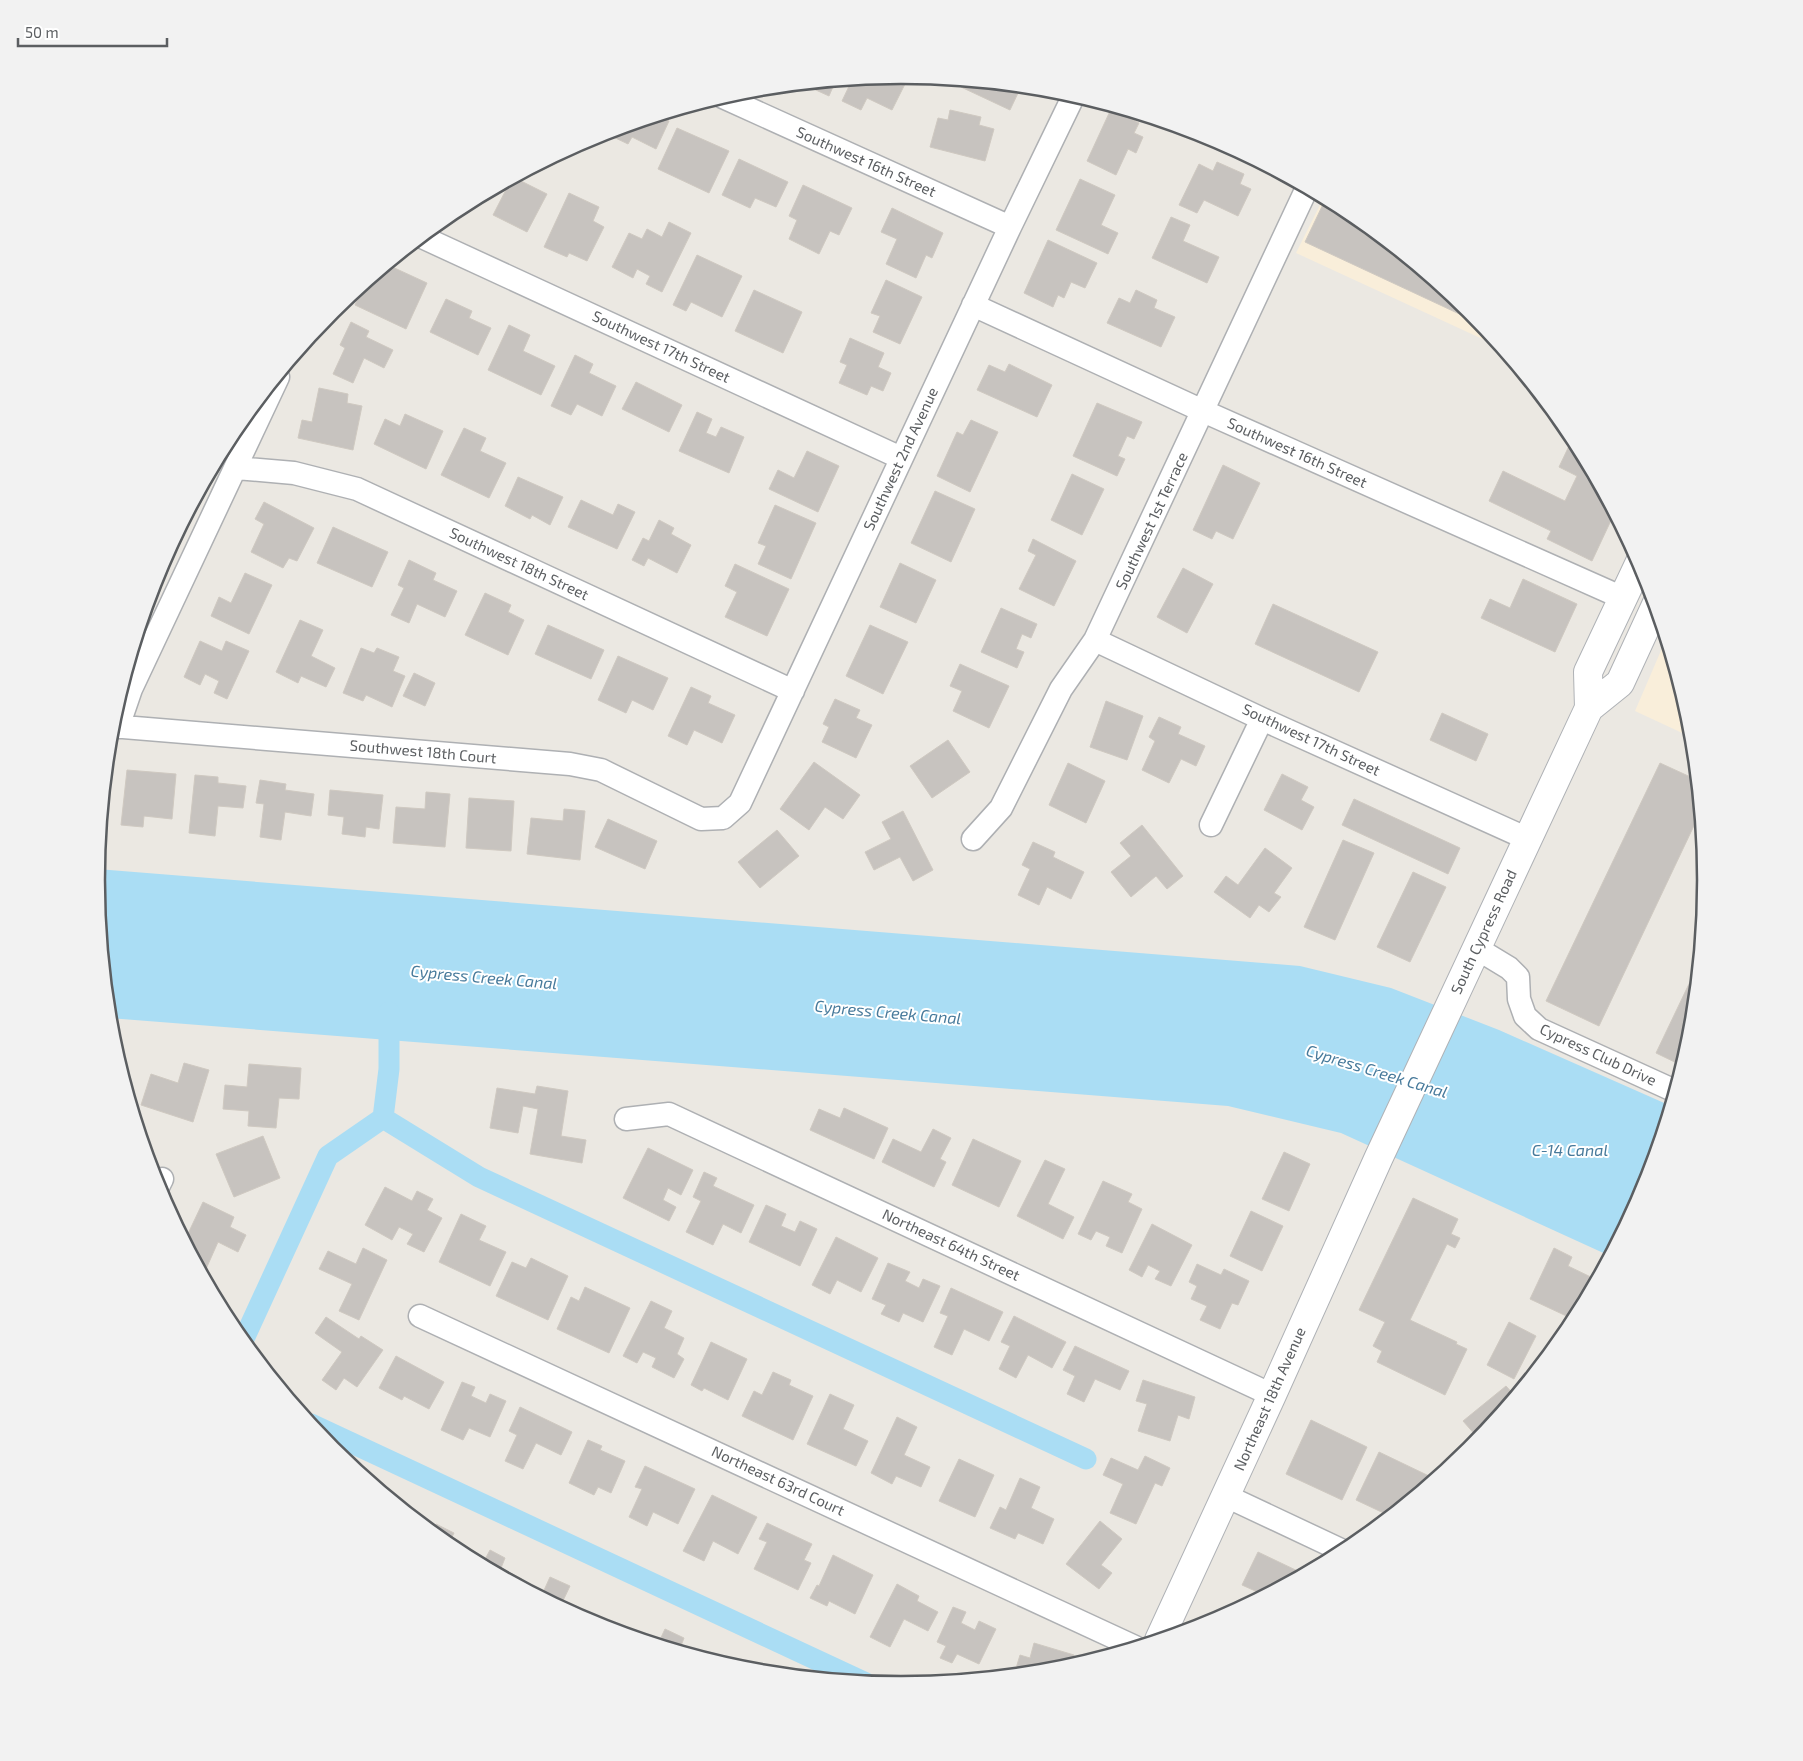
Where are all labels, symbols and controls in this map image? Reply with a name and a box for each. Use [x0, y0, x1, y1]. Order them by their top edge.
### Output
scale bar [18, 15, 166, 47]
text: 50 m [25, 23, 59, 41]
street label: Southwest 16th Street [794, 122, 939, 200]
street label: Southwest 17th Street [590, 306, 733, 386]
street label: Southwest 2nd Avenue [859, 384, 941, 533]
street label: Southwest 16th Street [1225, 413, 1370, 491]
street label: Southwest 1st Terrace [1111, 449, 1191, 592]
street label: Southwest 18th Street [447, 523, 592, 603]
street label: Southwest 17th Street [1240, 699, 1383, 779]
street label: Southwest 18th Court [349, 736, 497, 766]
street label: South Cypress Road [1446, 866, 1520, 997]
water label: Cypress Creek Canal [410, 961, 558, 993]
water label: Cypress Creek Canal [814, 996, 962, 1028]
street label: Cypress Club Drive [1537, 1019, 1660, 1089]
water label: Cypress Creek Canal [1304, 1040, 1450, 1102]
water label: C-14 Canal [1532, 1140, 1608, 1159]
street label: Northeast 64th Street [880, 1204, 1023, 1284]
street label: Northeast 18th Avenue [1229, 1324, 1309, 1473]
street label: Northeast 63rd Court [709, 1441, 848, 1519]

